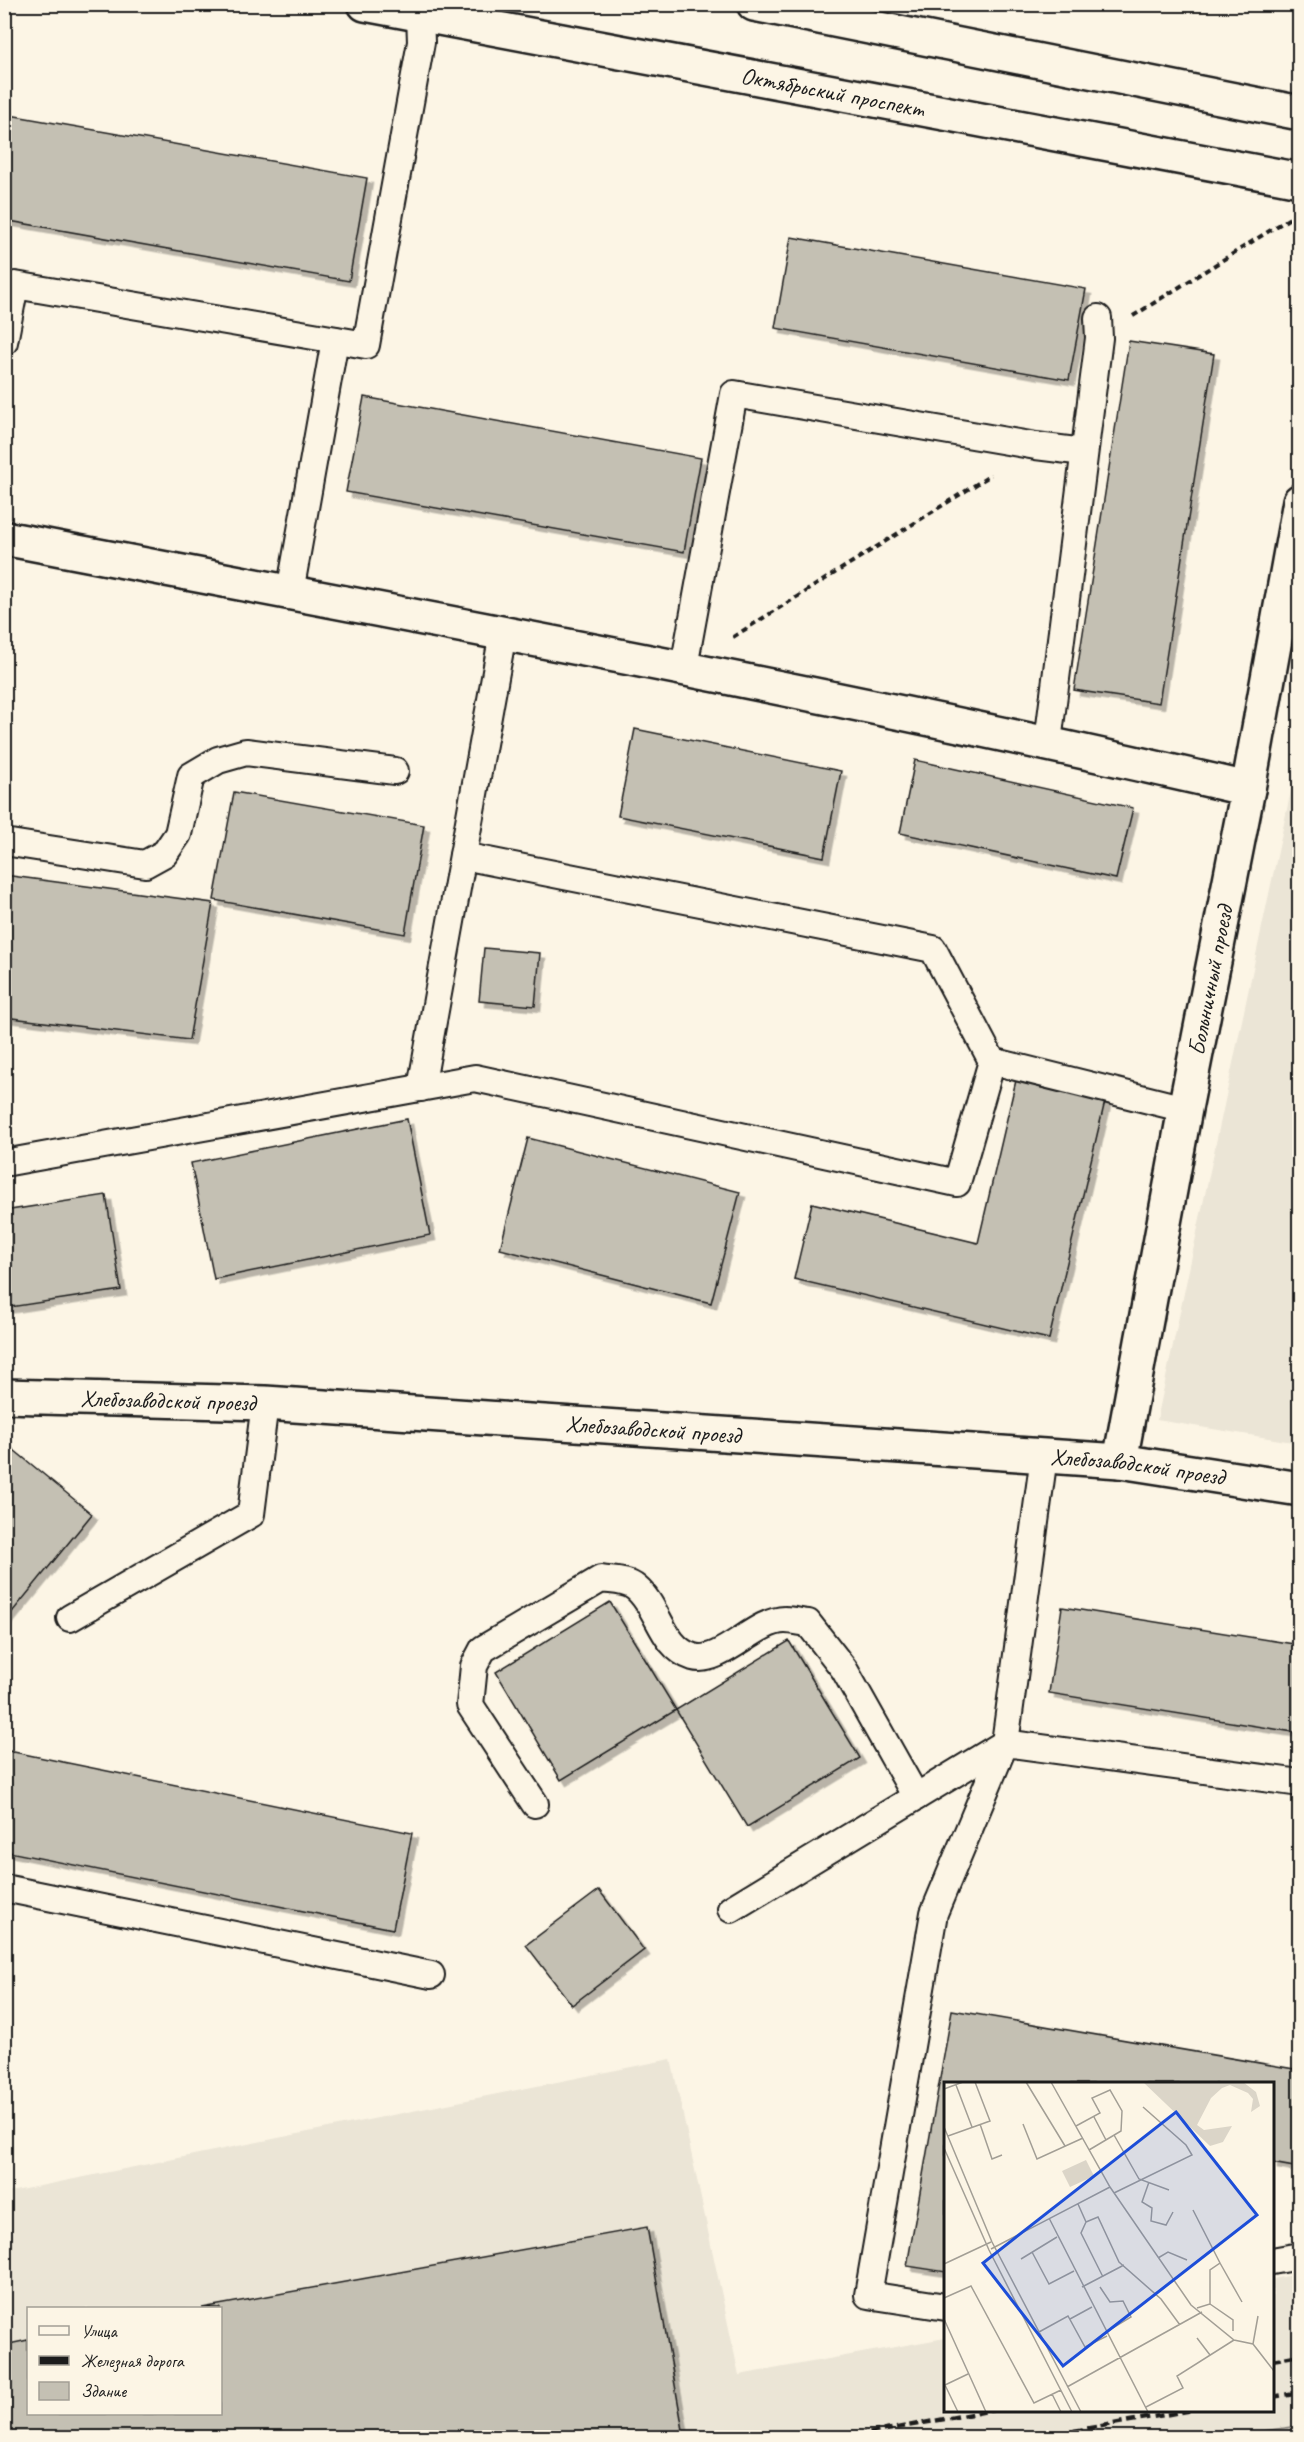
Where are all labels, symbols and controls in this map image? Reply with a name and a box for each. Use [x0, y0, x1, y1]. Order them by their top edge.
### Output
street label: Октябрьский проспект [738, 60, 928, 124]
street label: Больничный проезд [1181, 901, 1240, 1058]
street label: Хлебозаводской проезд [80, 1383, 258, 1418]
street label: Хлебозаводской проезд [565, 1408, 744, 1450]
street label: Хлебозаводской проезд [1049, 1441, 1229, 1492]
inset map [944, 2082, 1274, 2412]
legend [27, 2307, 222, 2415]
text: Улица [81, 2320, 118, 2342]
text: Железная дорога [81, 2350, 185, 2373]
text: Здание [81, 2380, 127, 2402]

